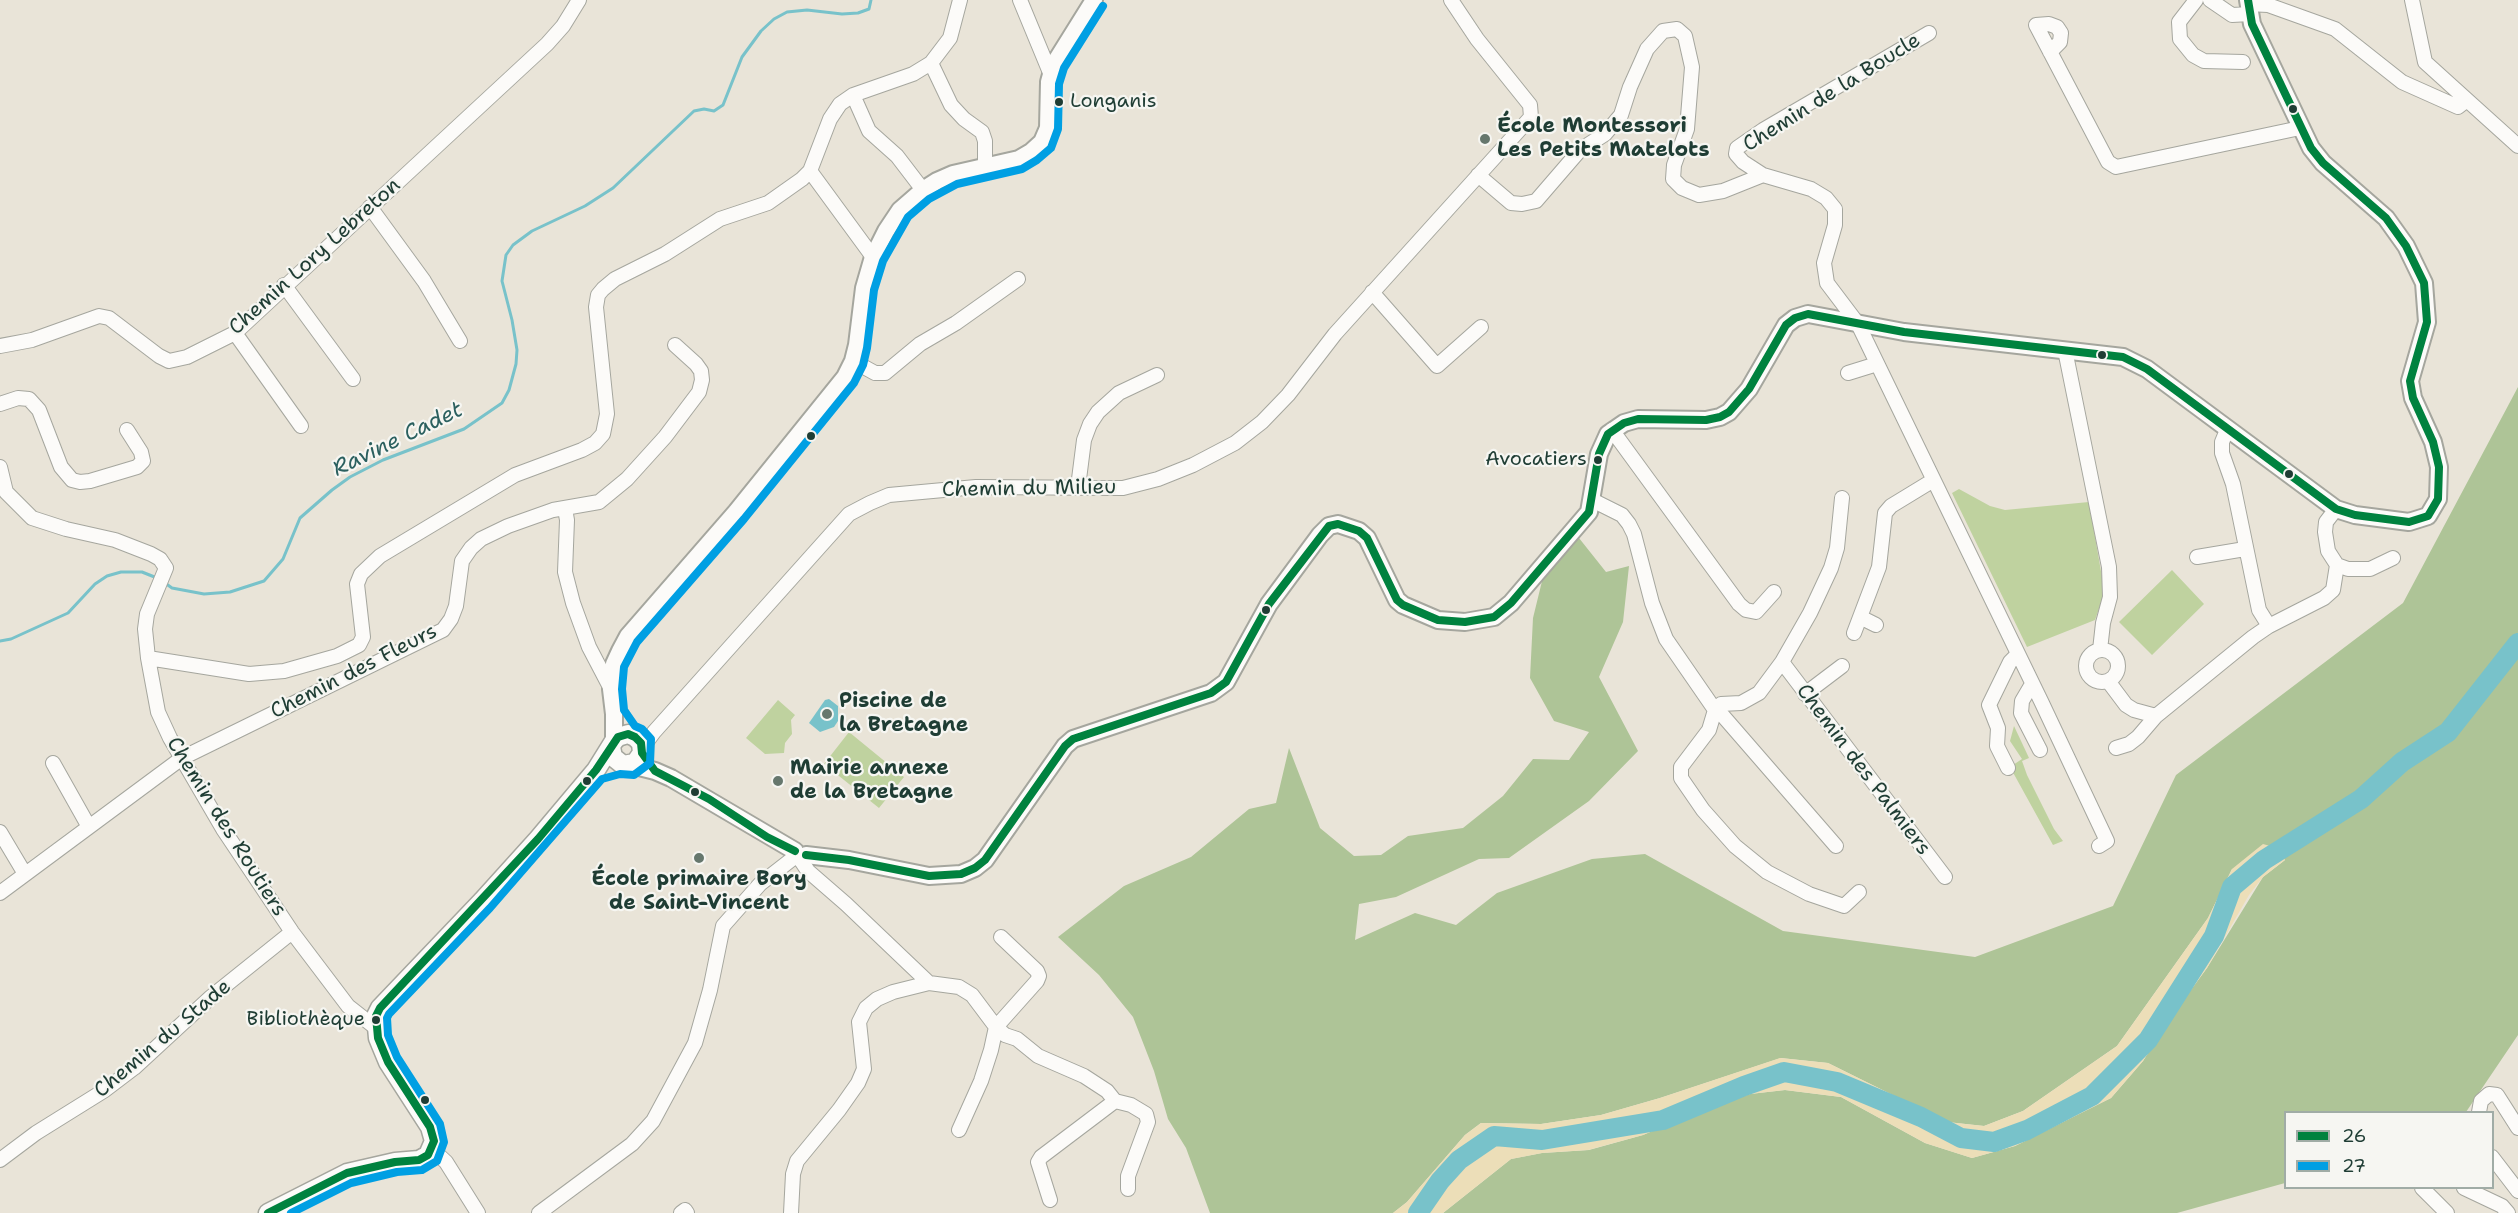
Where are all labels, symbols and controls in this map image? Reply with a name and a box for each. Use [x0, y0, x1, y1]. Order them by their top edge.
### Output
street label: Chemin de la Boucle [1739, 28, 1925, 158]
place label: Longanis [1070, 90, 1157, 114]
marker: Longanis [1053, 96, 1065, 108]
unlabelled marker [2287, 103, 2299, 115]
place label: École Montessori Les Petits Matelots [1497, 114, 1710, 164]
marker: École Montessori Les Petits Matelots [1478, 132, 1492, 146]
street label: Chemin Lory Lebreton [224, 173, 406, 341]
unlabelled marker [2096, 349, 2108, 361]
water label: Ravine Cadet [329, 397, 467, 483]
unlabelled marker [805, 430, 817, 442]
place label: Avocatiers [1485, 448, 1587, 472]
marker: Avocatiers [1592, 454, 1604, 466]
unlabelled marker [2283, 468, 2295, 480]
street label: Chemin du Milieu [942, 475, 1116, 503]
unlabelled marker [1260, 604, 1272, 616]
street label: Chemin des Fleurs [266, 619, 442, 725]
street label: Chemin des Palmiers [1790, 679, 1936, 861]
place label: Piscine de la Bretagne [839, 689, 968, 739]
marker: Piscine de la Bretagne [820, 707, 834, 721]
street label: Chemin des Routiers [161, 733, 291, 921]
place label: Mairie annexe de la Bretagne [790, 756, 953, 806]
marker: Mairie annexe de la Bretagne [771, 774, 785, 788]
unlabelled marker [581, 775, 593, 787]
unlabelled marker [689, 786, 701, 798]
marker: École primaire Bory de Saint-Vincent [692, 851, 706, 865]
place label: École primaire Bory de Saint-Vincent [591, 867, 807, 917]
street label: Chemin du Stade [89, 974, 237, 1104]
place label: Bibliothèque [247, 1008, 365, 1032]
marker: Bibliothèque [370, 1014, 382, 1026]
unlabelled marker [419, 1094, 431, 1106]
legend [2284, 1111, 2494, 1189]
text: 26 [2342, 1124, 2366, 1148]
text: 27 [2342, 1154, 2366, 1178]

